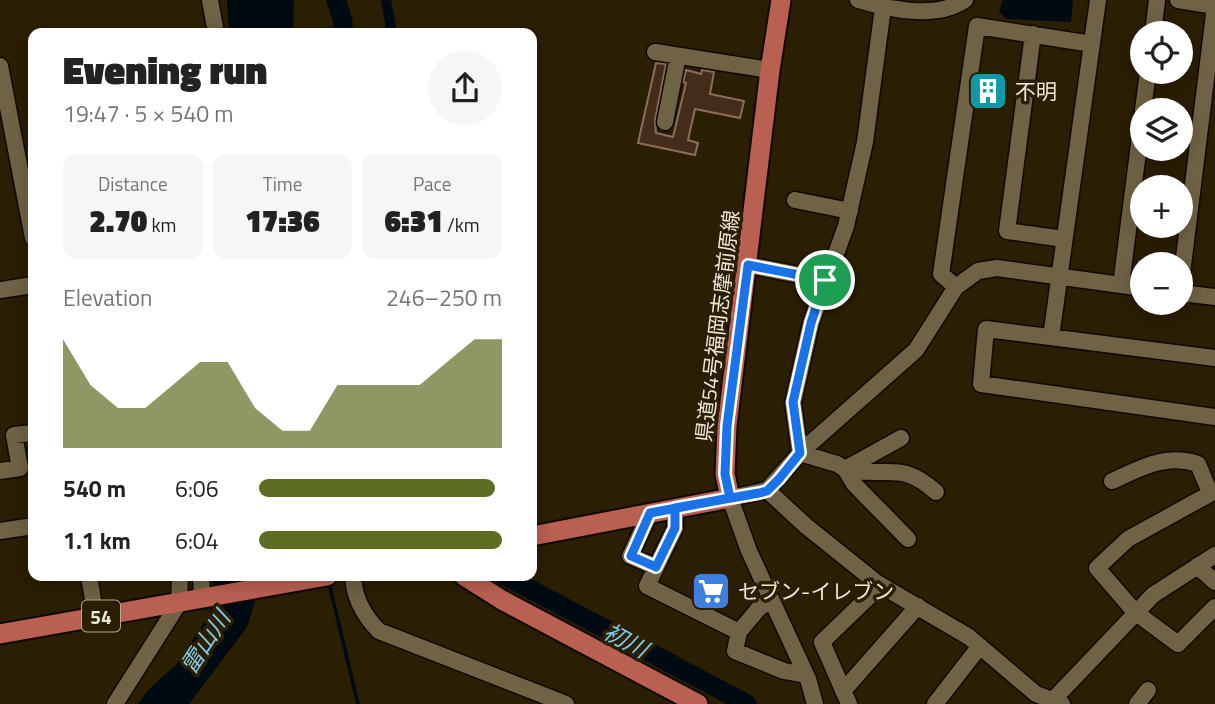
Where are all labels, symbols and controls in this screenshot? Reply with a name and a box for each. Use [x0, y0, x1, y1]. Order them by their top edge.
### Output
map controls [1130, 21, 1193, 315]
button: locate [1130, 21, 1193, 84]
text: Evening run [63, 41, 267, 99]
button: share [428, 51, 502, 125]
building icon: 不明 [967, 70, 1009, 112]
place label: 不明 [1015, 75, 1057, 107]
text: 19:47 · 5 × 540 m [63, 96, 233, 131]
button: layers [1130, 98, 1193, 161]
text: Distance [98, 169, 168, 198]
text: Time [263, 169, 302, 198]
text: Pace [413, 169, 451, 198]
button: + [1130, 175, 1193, 238]
text: 2.70 [89, 198, 147, 244]
text: 17:36 [245, 198, 320, 244]
text: 6:31 [385, 198, 443, 244]
street label: 県道54号福岡志摩前原線 [687, 208, 747, 444]
text: km [147, 210, 176, 239]
text: /km [443, 210, 480, 239]
pin [795, 250, 855, 310]
button: − [1130, 252, 1193, 315]
icon: arrive [806, 261, 844, 299]
text: Elevation [63, 280, 152, 315]
text: 246–250 m [386, 280, 502, 315]
text: 540 m [63, 471, 126, 506]
text: 6:06 [175, 471, 219, 506]
text: 1.1 km [63, 523, 131, 558]
text: 6:04 [175, 523, 219, 558]
supermarket icon: セブン-イレブン [690, 570, 732, 612]
place label: セブン-イレブン [738, 575, 894, 607]
road number: 54 [82, 600, 120, 632]
water label: 雷山川 [172, 601, 240, 680]
water label: 初川 [597, 614, 657, 668]

